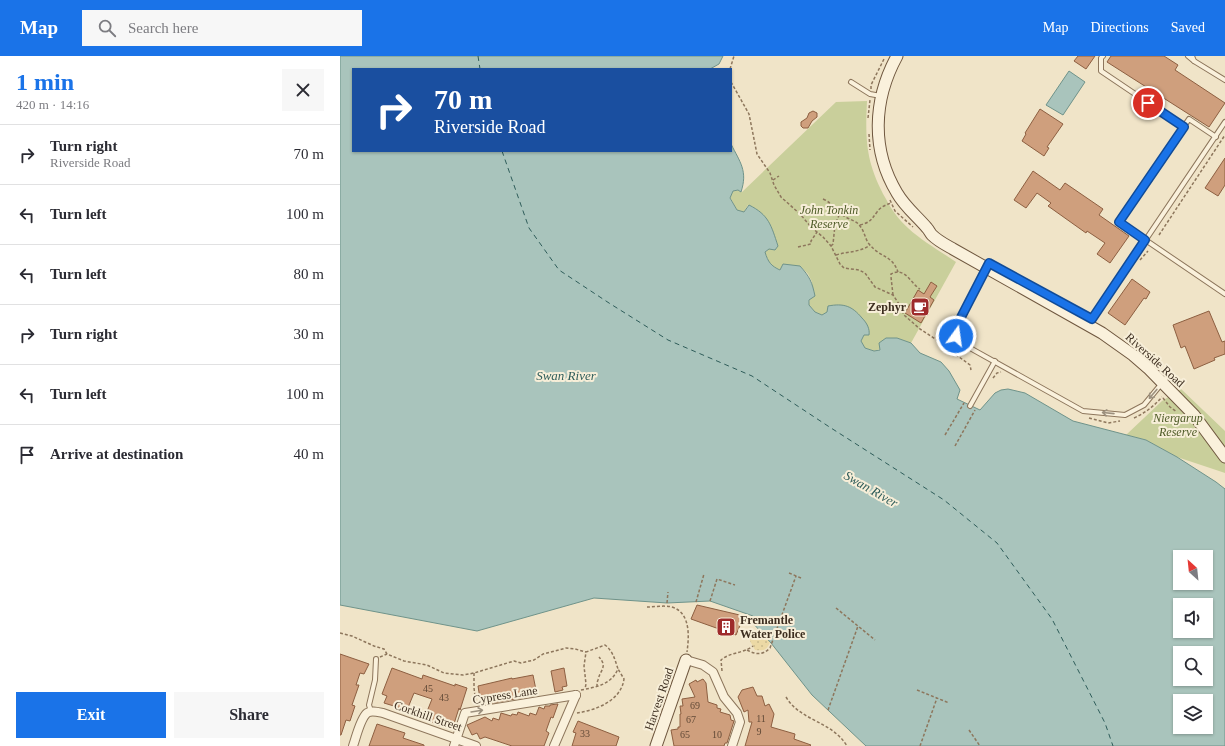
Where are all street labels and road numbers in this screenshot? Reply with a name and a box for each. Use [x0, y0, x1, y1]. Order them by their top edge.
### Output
street label: Riverside Road [1123, 330, 1187, 390]
street label: Harvest Road [642, 666, 676, 732]
street label: Cypress Lane [471, 683, 539, 707]
street label: Corkhill Street [392, 698, 464, 734]

